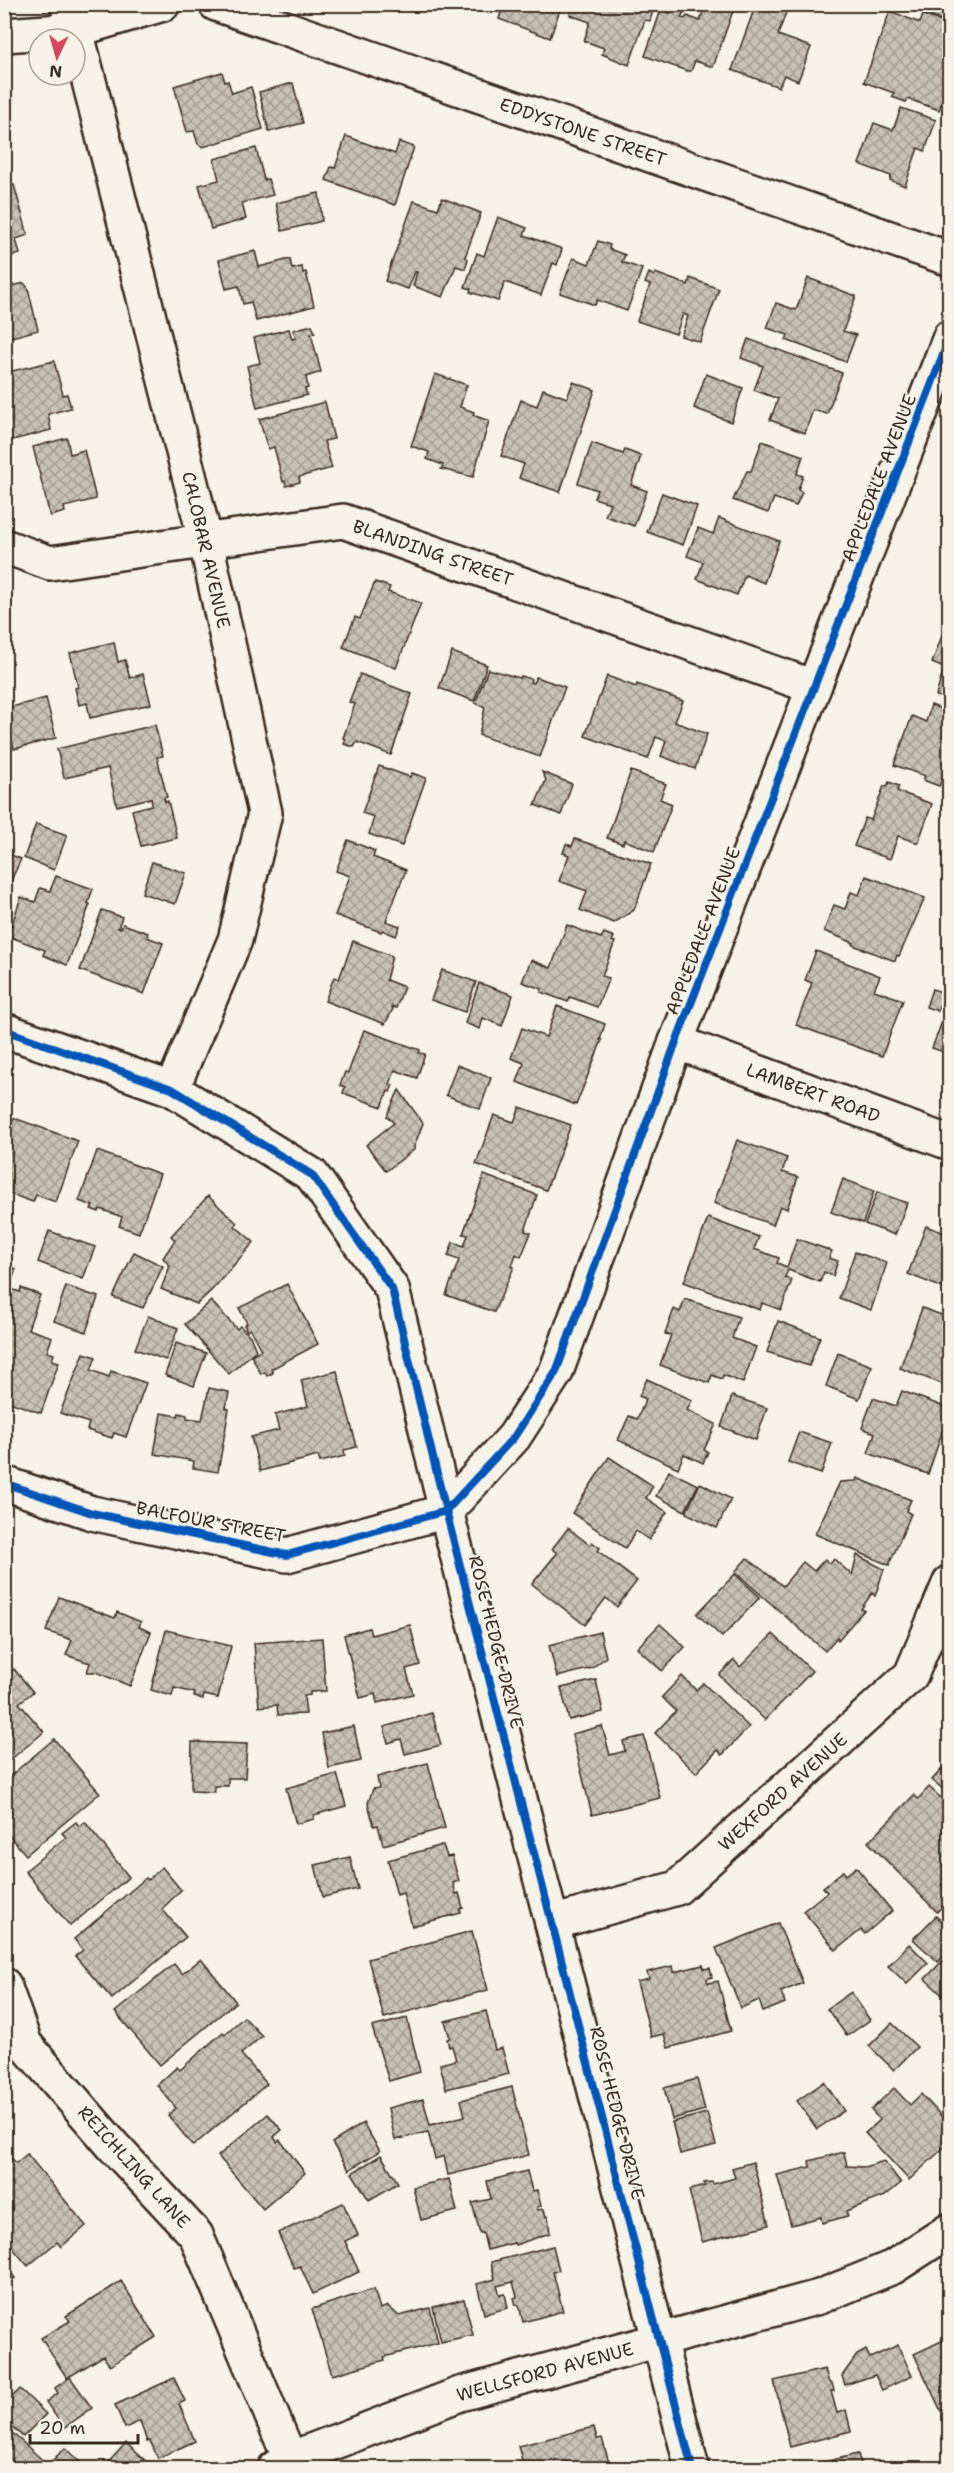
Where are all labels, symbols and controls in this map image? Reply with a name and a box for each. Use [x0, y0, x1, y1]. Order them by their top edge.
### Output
north arrow [27, 27, 87, 87]
text: N [49, 60, 63, 82]
street label: EDDYSTONE STREET [496, 92, 670, 172]
street label: APPLEDALE AVENUE [836, 391, 922, 565]
street label: CALOBAR AVENUE [176, 469, 236, 631]
street label: BLANDING STREET [350, 514, 516, 592]
street label: APPLEDALE AVENUE [660, 844, 746, 1018]
street label: LAMBERT ROAD [743, 1058, 883, 1128]
street label: BALFOUR STREET [134, 1496, 288, 1548]
street label: ROSE HEDGE DRIVE [463, 1553, 529, 1731]
street label: WEXFORD AVENUE [713, 1728, 853, 1856]
street label: ROSE HEDGE DRIVE [584, 2024, 650, 2202]
street label: REICHLING LANE [73, 2101, 195, 2233]
street label: WELLSFORD AVENUE [454, 2337, 636, 2407]
scale bar [30, 2407, 138, 2445]
text: 20 m [39, 2416, 85, 2440]

